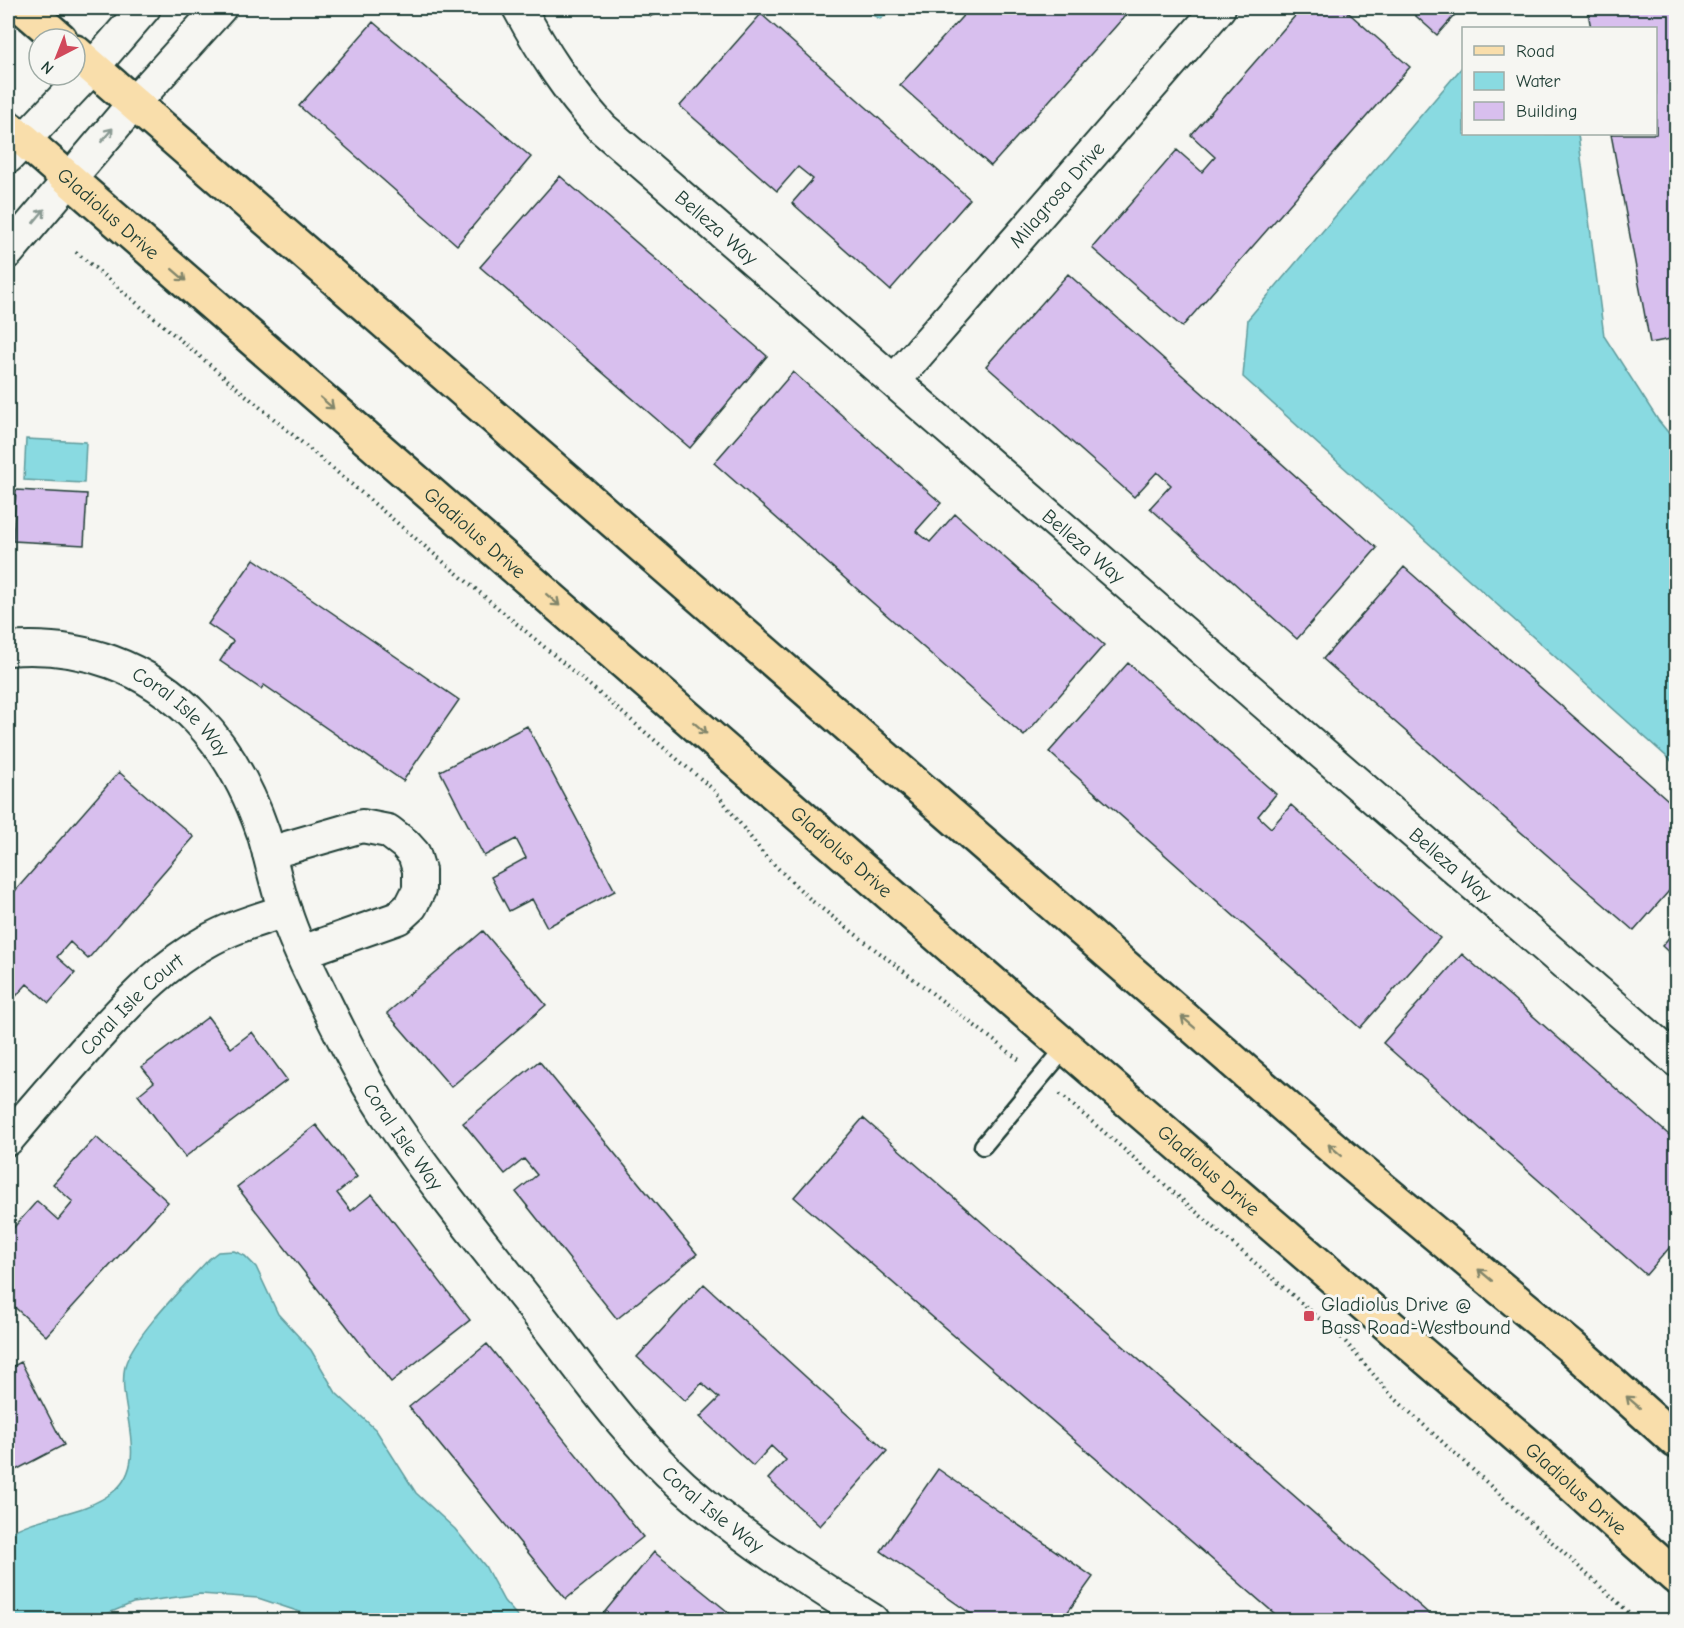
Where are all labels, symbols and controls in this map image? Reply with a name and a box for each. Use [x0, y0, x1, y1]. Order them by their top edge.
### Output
north arrow [27, 27, 87, 87]
legend [1462, 27, 1657, 135]
text: Road [1516, 41, 1555, 62]
text: N [38, 57, 58, 78]
text: Water [1516, 71, 1561, 92]
text: Building [1516, 101, 1578, 122]
one-way arrow [100, 128, 114, 143]
street label: Milagrosa Drive [1005, 137, 1109, 253]
street label: Gladiolus Drive [53, 163, 164, 264]
street label: Belleza Way [670, 186, 762, 270]
one-way arrow [32, 208, 45, 224]
one-way arrow [171, 268, 186, 282]
one-way arrow [319, 396, 334, 410]
street label: Gladiolus Drive [419, 482, 530, 583]
street label: Belleza Way [1037, 504, 1129, 588]
one-way arrow [545, 593, 560, 607]
street label: Coral Isle Way [128, 662, 235, 761]
one-way arrow [692, 721, 708, 734]
street label: Gladiolus Drive [786, 802, 897, 903]
street label: Belleza Way [1404, 823, 1496, 907]
street label: Coral Isle Court [75, 948, 189, 1060]
one-way arrow [1181, 1015, 1196, 1029]
street label: Coral Isle Way [358, 1080, 448, 1195]
street label: Gladiolus Drive [1153, 1120, 1264, 1221]
one-way arrow [1328, 1143, 1343, 1157]
one-way arrow [1477, 1269, 1493, 1282]
place label: Gladiolus Drive @ Bass Road-Westbound [1321, 1293, 1511, 1339]
marker: Gladiolus Drive @ Bass Road-Westbound [1302, 1309, 1316, 1323]
one-way arrow [1626, 1395, 1641, 1409]
street label: Gladiolus Drive [1520, 1438, 1631, 1540]
street label: Coral Isle Way [657, 1461, 768, 1558]

